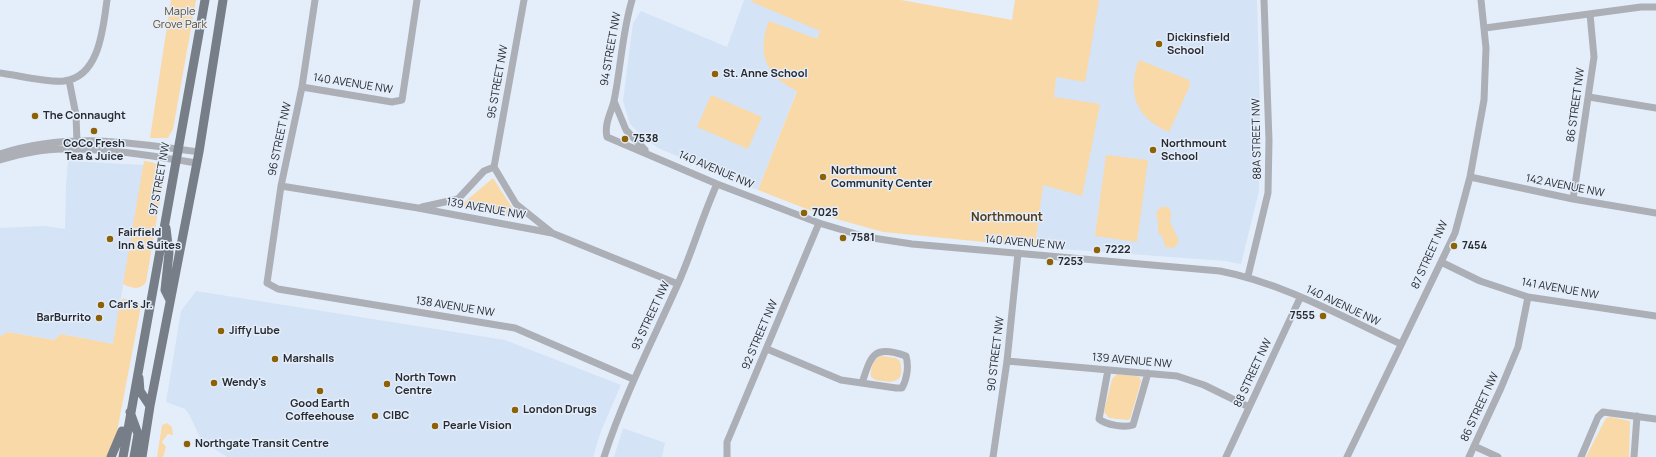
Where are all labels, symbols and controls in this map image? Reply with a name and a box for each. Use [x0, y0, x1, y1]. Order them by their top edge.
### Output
park label: Maple Grove Park [153, 5, 207, 31]
street label: 94 STREET NW [598, 11, 624, 87]
place label: Dickinsfield School [1167, 31, 1230, 57]
marker: Dickinsfield School [1154, 39, 1164, 49]
street label: 95 STREET NW [485, 44, 511, 120]
place label: St. Anne School [723, 67, 808, 81]
street label: 86 STREET NW [1564, 67, 1588, 143]
marker: St. Anne School [710, 69, 720, 79]
street label: 140 AVENUE NW [312, 71, 394, 97]
street label: 88A STREET NW [1250, 98, 1264, 180]
street label: 96 STREET NW [266, 101, 294, 177]
place label: The Connaught [43, 109, 126, 123]
marker: The Connaught [30, 111, 40, 121]
marker: CoCo Fresh Tea & Juice [89, 126, 99, 136]
place label: 7538 [633, 132, 658, 146]
marker: 7538 [620, 134, 630, 144]
place label: CoCo Fresh Tea & Juice [63, 137, 125, 163]
place label: Northmount School [1161, 137, 1227, 163]
street label: 97 STREET NW [147, 142, 173, 216]
marker: Northmount School [1148, 145, 1158, 155]
street label: 140 AVENUE NW [676, 148, 756, 192]
place label: Northmount Community Center [831, 164, 932, 190]
marker: Northmount Community Center [818, 172, 828, 182]
street label: 142 AVENUE NW [1525, 172, 1605, 200]
street label: 139 AVENUE NW [445, 196, 527, 222]
place label: 7025 [812, 206, 838, 220]
marker: 7025 [799, 208, 809, 218]
district label: Northmount [971, 211, 1043, 225]
street label: 87 STREET NW [1409, 219, 1451, 291]
place label: Fairfield Inn & Suites [118, 226, 181, 252]
place label: 7581 [851, 231, 875, 245]
marker: 7581 [838, 233, 848, 243]
street label: 140 AVENUE NW [984, 233, 1066, 253]
marker: Fairfield Inn & Suites [105, 234, 115, 244]
place label: 7454 [1462, 239, 1487, 253]
marker: 7454 [1449, 241, 1459, 251]
place label: 7222 [1105, 243, 1131, 257]
marker: 7222 [1092, 245, 1102, 255]
place label: 7253 [1058, 255, 1083, 269]
marker: 7253 [1045, 257, 1055, 267]
street label: 141 AVENUE NW [1520, 276, 1600, 302]
street label: 93 STREET NW [629, 279, 673, 353]
street label: 140 AVENUE NW [1304, 283, 1382, 329]
street label: 138 AVENUE NW [415, 294, 495, 320]
place label: Carl's Jr. [109, 298, 153, 312]
street label: 92 STREET NW [739, 298, 781, 372]
marker: Carl's Jr. [96, 300, 106, 310]
place label: 7555 [1290, 309, 1315, 323]
place label: BarBurrito [36, 311, 91, 325]
marker: 7555 [1318, 311, 1328, 321]
marker: BarBurrito [94, 313, 104, 323]
street label: 90 STREET NW [985, 316, 1007, 392]
place label: Jiffy Lube [229, 324, 280, 338]
marker: Jiffy Lube [216, 326, 226, 336]
street label: 88 STREET NW [1231, 337, 1275, 409]
street label: 139 AVENUE NW [1092, 351, 1172, 371]
place label: Marshalls [283, 352, 334, 366]
marker: Marshalls [270, 354, 280, 364]
street label: 86 STREET NW [1458, 370, 1502, 444]
place label: North Town Centre [395, 371, 456, 397]
place label: Wendy's [222, 376, 266, 390]
marker: Wendy's [209, 378, 219, 388]
marker: North Town Centre [382, 379, 392, 389]
marker: Good Earth Coffeehouse [315, 386, 325, 396]
place label: Good Earth Coffeehouse [286, 397, 354, 423]
place label: London Drugs [523, 403, 597, 417]
marker: London Drugs [510, 405, 520, 415]
place label: CIBC [383, 409, 409, 423]
marker: CIBC [370, 411, 380, 421]
place label: Pearle Vision [443, 419, 512, 433]
marker: Pearle Vision [430, 421, 440, 431]
place label: Northgate Transit Centre [195, 437, 329, 451]
marker: Northgate Transit Centre [182, 439, 192, 449]

